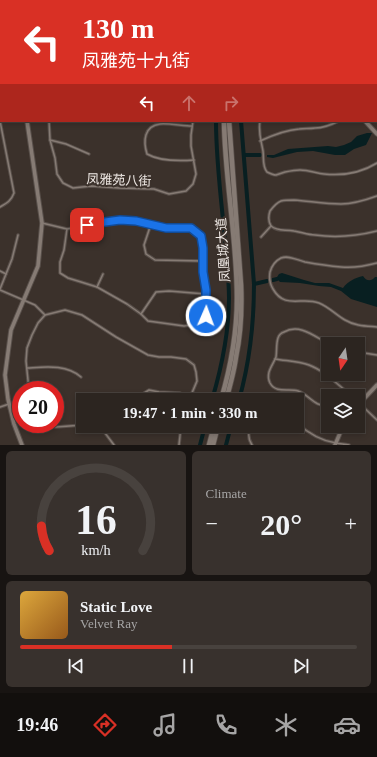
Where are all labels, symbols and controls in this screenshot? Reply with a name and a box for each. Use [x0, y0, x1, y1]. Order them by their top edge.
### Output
text: 130 m [82, 13, 154, 44]
icon: left [16, 16, 68, 68]
text: 凤雅苑十九街 [82, 51, 190, 71]
icon: left [136, 92, 158, 114]
icon: ahead [178, 92, 200, 114]
icon: right [220, 92, 242, 114]
street label: 凤雅苑八街 [86, 171, 152, 189]
pin [70, 208, 104, 242]
icon: arrive [76, 214, 98, 236]
street label: 凤凰城大道 [213, 217, 233, 283]
position arrow [185, 295, 227, 337]
north arrow [321, 337, 365, 381]
map controls [321, 337, 365, 433]
speed limit sign: 20 [12, 381, 64, 433]
button: layers [321, 389, 365, 433]
text: 19:47 · 1 min · 330 m [123, 405, 258, 421]
text: Climate [206, 486, 247, 501]
text: 16 [75, 497, 117, 543]
text: 20° [260, 508, 302, 541]
text: − [206, 511, 218, 536]
text: + [345, 511, 357, 536]
text: km/h [81, 542, 110, 558]
text: Static Love [80, 599, 152, 615]
text: Velvet Ray [80, 616, 137, 631]
icon: previous [65, 655, 87, 677]
icon: pause [177, 655, 199, 677]
icon: next [290, 655, 312, 677]
icon: directions [91, 711, 119, 739]
icon: music [151, 711, 179, 739]
icon: phone [212, 711, 240, 739]
icon: climate [272, 711, 300, 739]
icon: car [333, 711, 361, 739]
text: 19:46 [16, 715, 58, 735]

